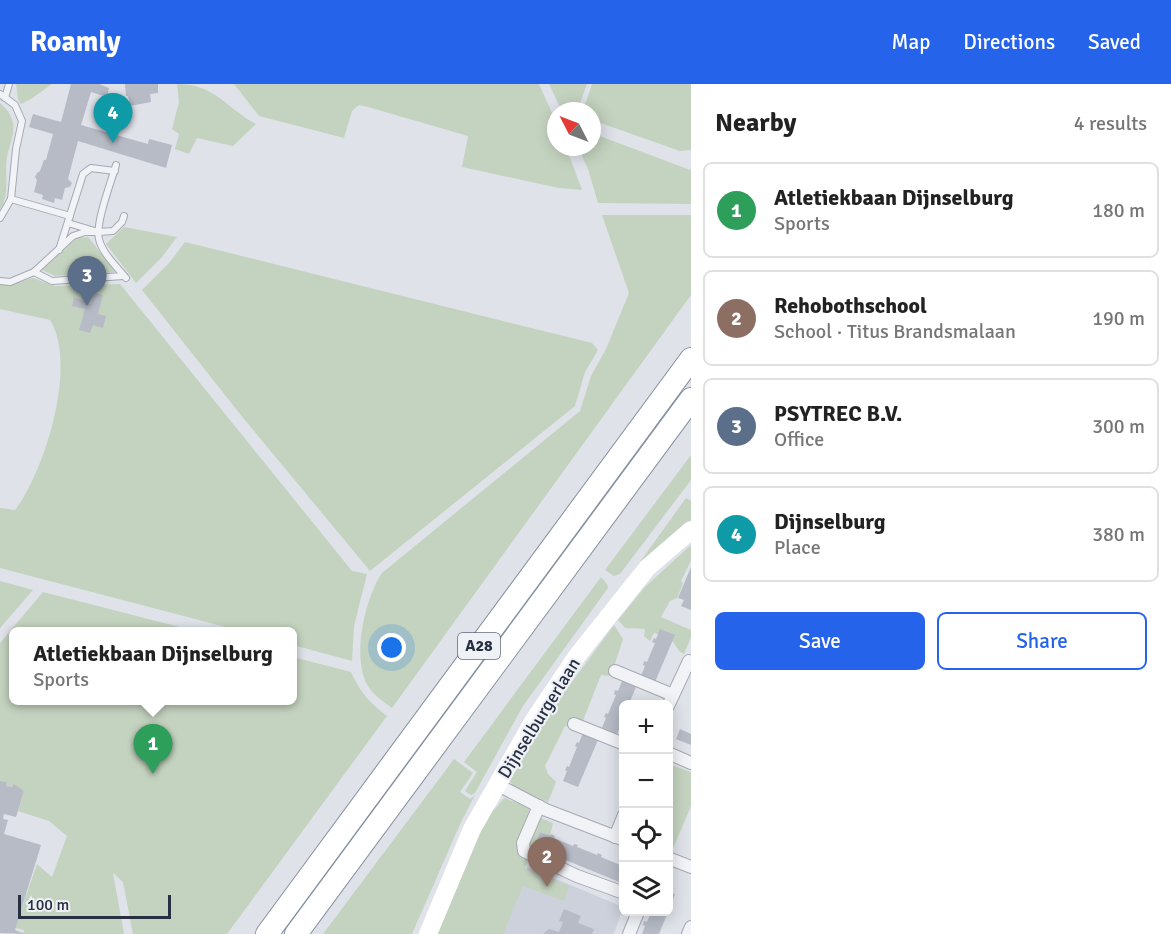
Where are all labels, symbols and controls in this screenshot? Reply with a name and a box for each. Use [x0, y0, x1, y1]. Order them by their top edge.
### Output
text: Roamly [30, 25, 121, 59]
text: Map [892, 29, 930, 55]
text: Directions [963, 29, 1055, 55]
text: Saved [1088, 29, 1141, 55]
pin: 4 [94, 94, 132, 143]
north arrow [547, 102, 601, 156]
text: Nearby [715, 107, 796, 139]
text: 4 results [1074, 111, 1147, 136]
text: Atletiekbaan Dijnselburg [774, 184, 1014, 211]
text: 1 [731, 198, 742, 223]
text: 180 m [1092, 198, 1145, 223]
text: Sports [774, 211, 830, 236]
pin: 3 [68, 256, 106, 306]
text: Rehobothschool [774, 292, 927, 319]
text: 2 [731, 306, 742, 331]
text: 190 m [1092, 306, 1145, 331]
text: School · Titus Brandsmalaan [774, 319, 1016, 344]
text: PSYTREC B.V. [774, 400, 902, 427]
text: 3 [731, 414, 742, 439]
text: 300 m [1092, 414, 1145, 439]
text: Office [774, 427, 824, 452]
text: Dijnselburg [774, 508, 886, 535]
text: 4 [731, 522, 742, 547]
text: 380 m [1092, 522, 1145, 547]
text: Place [774, 535, 821, 560]
button: Save [715, 612, 925, 670]
button: Share [937, 612, 1147, 670]
popup [9, 627, 297, 705]
your location [377, 633, 406, 662]
road number: A28 [458, 633, 500, 659]
text: Atletiekbaan Dijnselburg [33, 640, 273, 667]
street label: Dijnselburgerlaan [493, 654, 585, 782]
text: Sports [33, 667, 89, 692]
map controls [619, 700, 673, 916]
button: + [619, 700, 673, 754]
pin: 1 [134, 724, 172, 774]
button: − [619, 754, 673, 808]
button: locate [619, 808, 673, 862]
pin: 2 [528, 838, 566, 887]
button: layers [619, 862, 673, 916]
scale bar [18, 892, 171, 920]
text: 100 m [27, 895, 69, 915]

